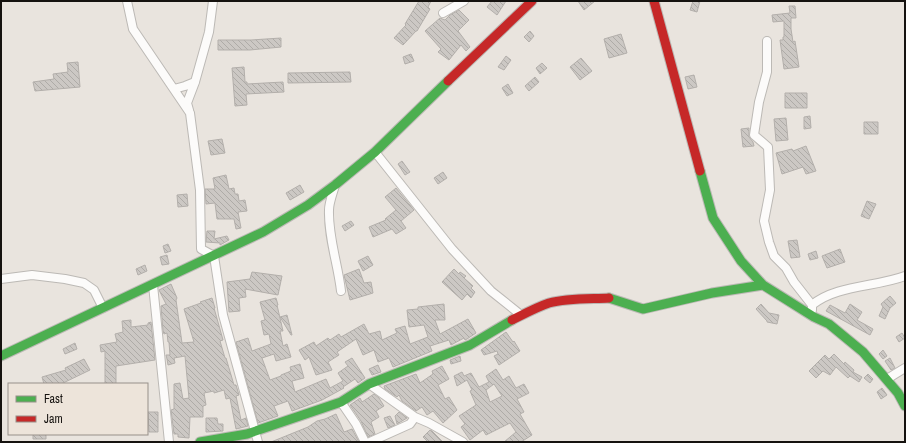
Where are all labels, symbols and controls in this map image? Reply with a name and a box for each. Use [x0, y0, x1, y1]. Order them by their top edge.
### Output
legend [8, 383, 148, 435]
text: Fast [44, 391, 63, 407]
text: Jam [44, 411, 63, 427]

